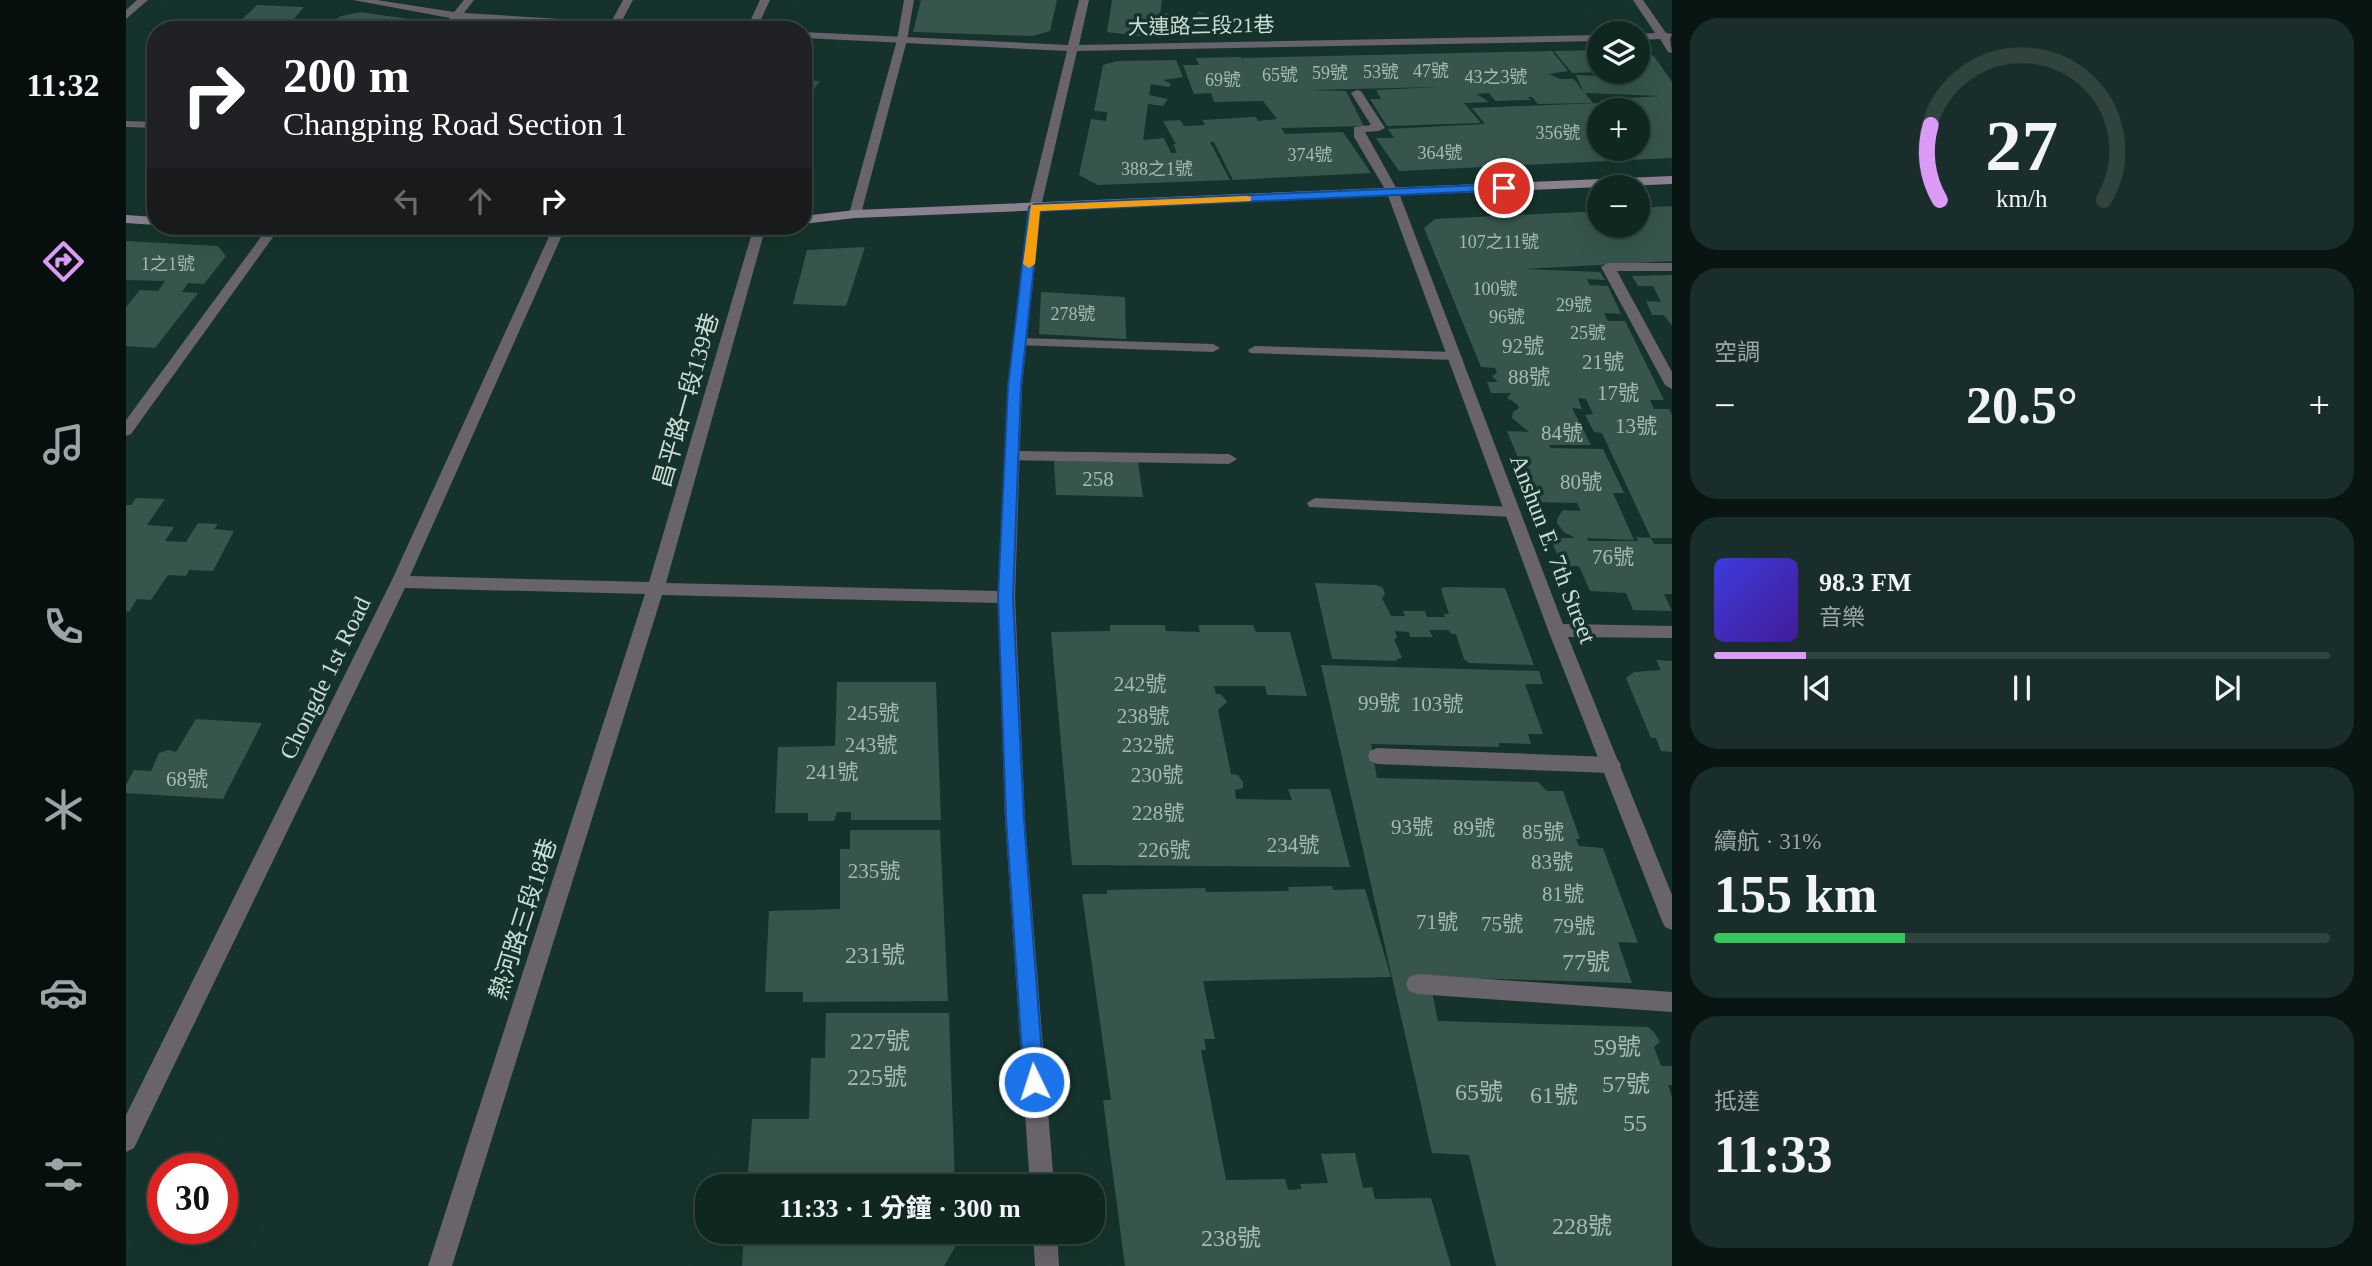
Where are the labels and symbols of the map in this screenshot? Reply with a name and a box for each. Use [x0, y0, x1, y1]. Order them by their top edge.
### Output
street label: 大連路三段21巷 [1127, 13, 1275, 39]
house number: 47號 [1413, 61, 1449, 81]
house number: 53號 [1363, 62, 1399, 82]
house number: 59號 [1312, 63, 1348, 83]
house number: 65號 [1262, 65, 1298, 85]
house number: 43之3號 [1465, 67, 1528, 87]
house number: 69號 [1205, 70, 1241, 90]
house number: 356號 [1536, 123, 1581, 143]
house number: 364號 [1418, 143, 1463, 163]
house number: 374號 [1288, 145, 1333, 165]
pin [1474, 158, 1534, 218]
house number: 388之1號 [1121, 159, 1193, 179]
house number: 107之11號 [1459, 232, 1539, 252]
house number: 1之1號 [141, 254, 195, 274]
house number: 100號 [1473, 279, 1518, 299]
house number: 29號 [1556, 295, 1592, 315]
house number: 278號 [1051, 304, 1096, 324]
house number: 96號 [1489, 307, 1525, 327]
street label: 昌平路一段139巷 [649, 310, 723, 490]
house number: 25號 [1570, 323, 1606, 343]
house number: 92號 [1502, 334, 1544, 358]
house number: 21號 [1582, 350, 1624, 374]
house number: 88號 [1508, 365, 1550, 389]
house number: 17號 [1597, 381, 1639, 405]
house number: 13號 [1615, 414, 1657, 438]
house number: 84號 [1541, 421, 1583, 445]
street label: Anshun E. 7th Street [1505, 451, 1601, 647]
house number: 258 [1082, 467, 1114, 491]
house number: 80號 [1560, 470, 1602, 494]
house number: 76號 [1592, 545, 1634, 569]
street label: Chongde 1st Road [274, 593, 376, 763]
house number: 242號 [1114, 672, 1166, 696]
house number: 99號 [1358, 691, 1400, 715]
house number: 103號 [1411, 692, 1463, 716]
house number: 245號 [847, 701, 899, 725]
house number: 238號 [1117, 704, 1169, 728]
house number: 243號 [845, 733, 897, 757]
house number: 232號 [1122, 733, 1174, 757]
house number: 241號 [806, 760, 858, 784]
house number: 230號 [1131, 763, 1183, 787]
house number: 68號 [166, 767, 208, 791]
house number: 228號 [1132, 801, 1184, 825]
house number: 93號 [1391, 815, 1433, 839]
house number: 89號 [1453, 816, 1495, 840]
house number: 85號 [1522, 820, 1564, 844]
house number: 234號 [1267, 833, 1319, 857]
street label: 熱河路三段18巷 [485, 835, 561, 1003]
house number: 226號 [1138, 838, 1190, 862]
house number: 83號 [1531, 850, 1573, 874]
house number: 235號 [848, 859, 900, 883]
house number: 81號 [1542, 882, 1584, 906]
house number: 71號 [1416, 910, 1458, 934]
house number: 75號 [1481, 912, 1523, 936]
house number: 79號 [1553, 914, 1595, 938]
house number: 231號 [845, 942, 905, 968]
house number: 77號 [1562, 949, 1610, 975]
house number: 227號 [850, 1028, 910, 1054]
house number: 59號 [1593, 1034, 1641, 1060]
position arrow [997, 1045, 1071, 1119]
house number: 225號 [847, 1064, 907, 1090]
house number: 57號 [1602, 1071, 1650, 1097]
house number: 65號 [1455, 1079, 1503, 1105]
house number: 61號 [1530, 1082, 1578, 1108]
house number: 55 [1623, 1110, 1647, 1136]
speed limit sign: 30 [147, 1153, 238, 1244]
house number: 228號 [1552, 1213, 1612, 1239]
house number: 238號 [1201, 1225, 1261, 1251]

